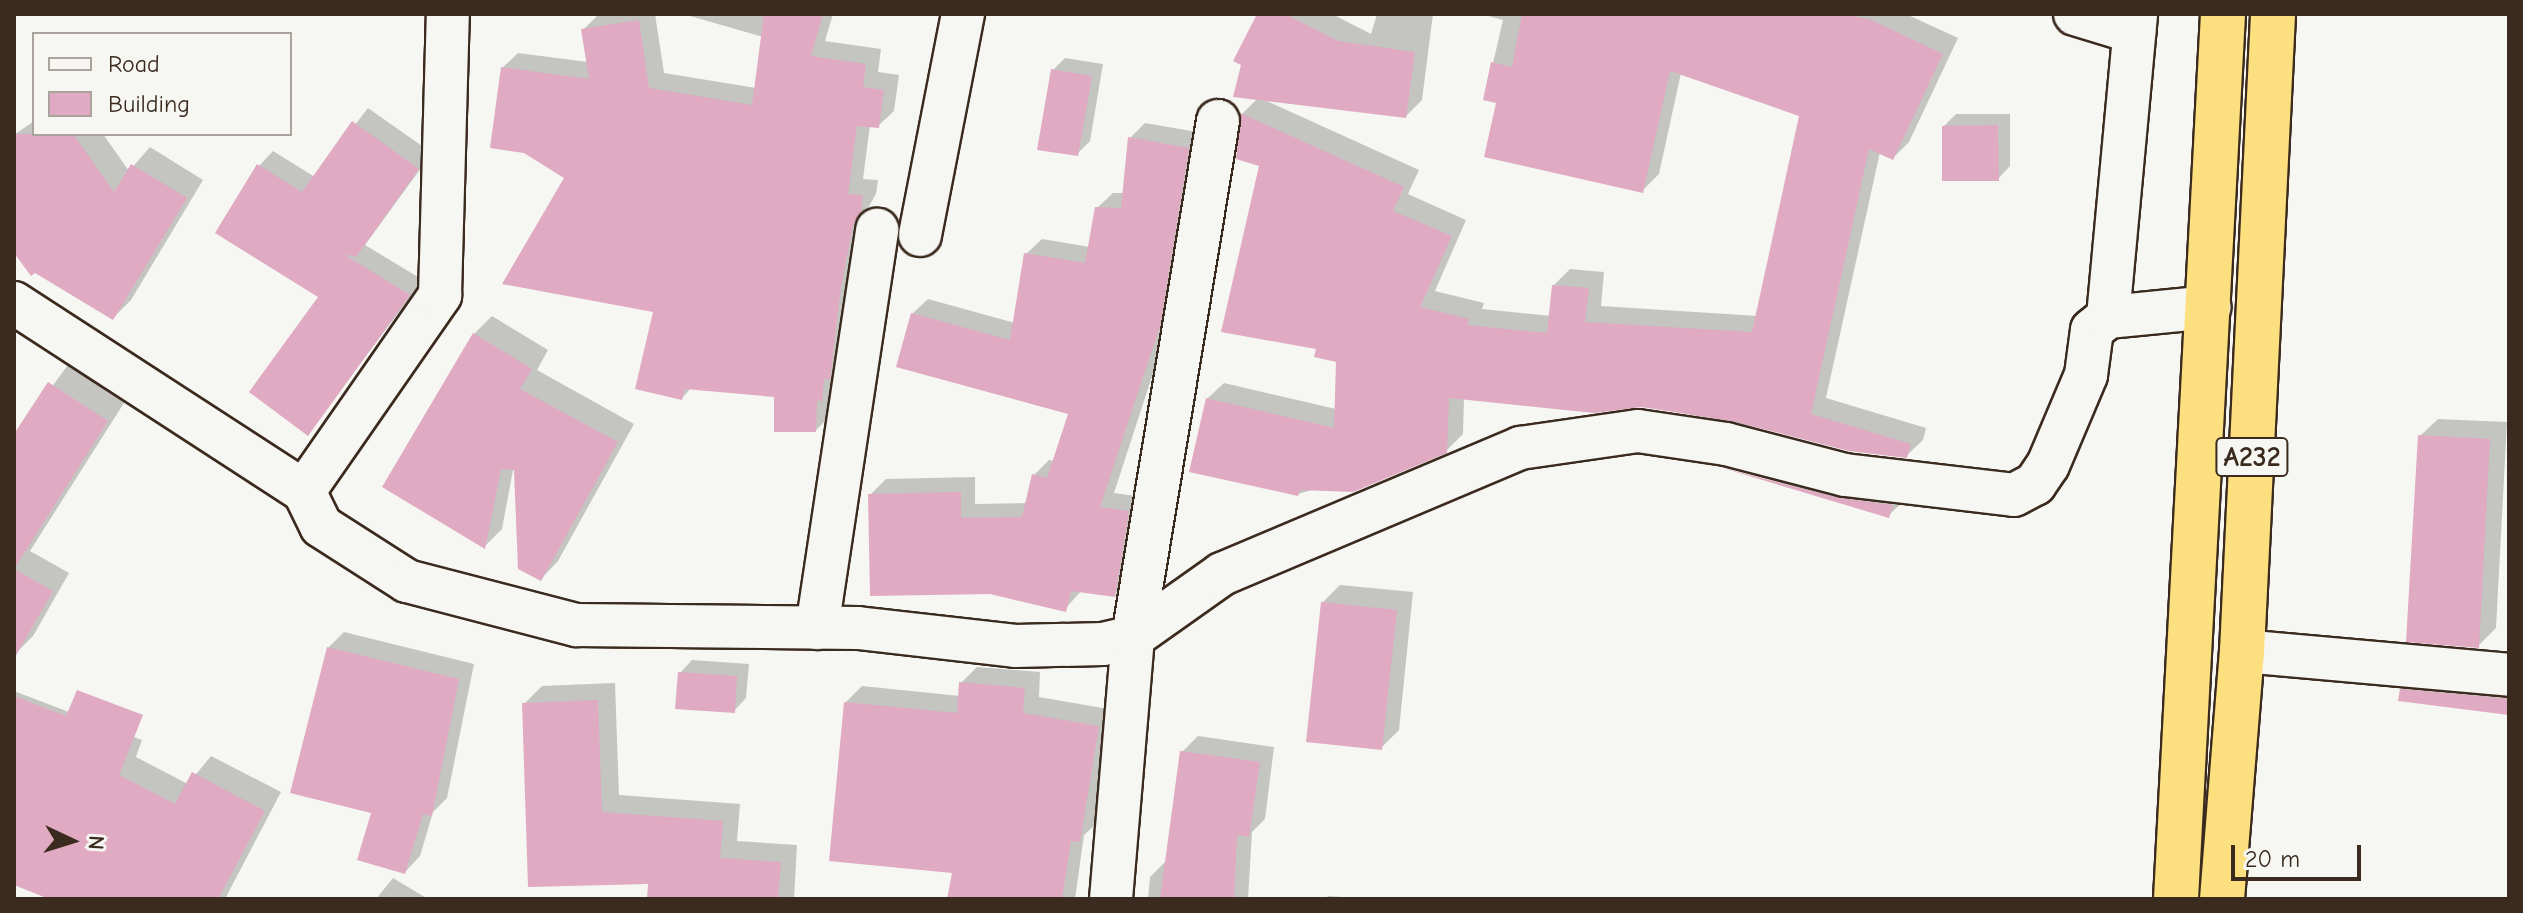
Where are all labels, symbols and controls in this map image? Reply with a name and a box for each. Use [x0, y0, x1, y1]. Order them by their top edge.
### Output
legend [32, 32, 292, 136]
text: Road [108, 50, 160, 78]
text: Building [108, 90, 190, 118]
road number: A232 [2214, 433, 2290, 481]
north arrow [32, 801, 112, 881]
scale bar [2235, 829, 2365, 879]
text: N [82, 835, 109, 851]
text: 20 m [2245, 845, 2300, 873]

